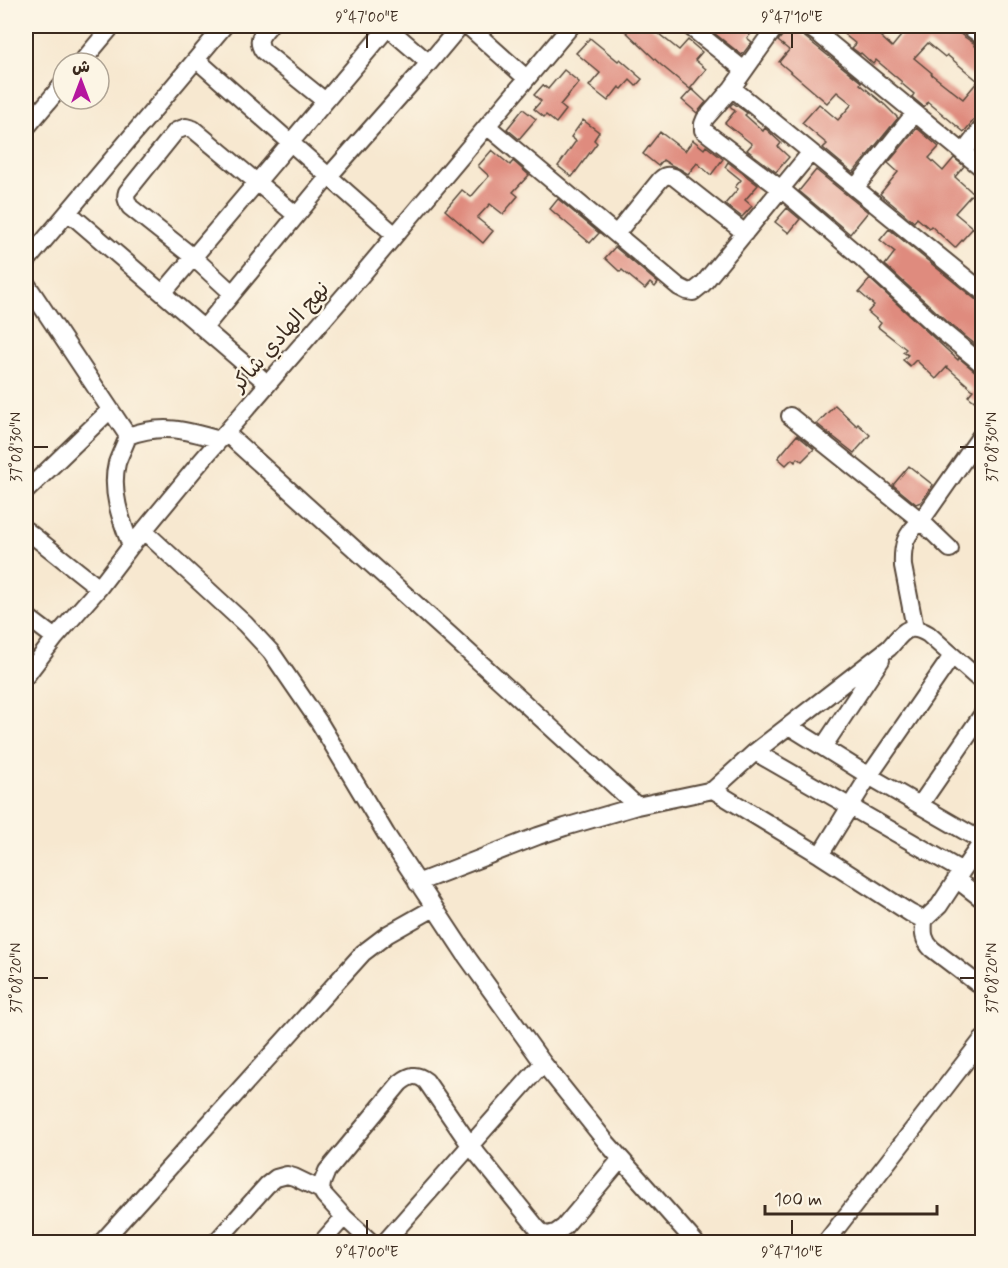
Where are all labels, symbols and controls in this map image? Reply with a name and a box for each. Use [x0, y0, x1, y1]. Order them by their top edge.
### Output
text: 9°47'00"E [335, 8, 399, 28]
text: 9°47'10"E [761, 8, 823, 28]
north arrow [51, 51, 111, 111]
text: ش [72, 57, 90, 78]
street label: نهج الهادي شاكر [224, 276, 336, 399]
text: 37°08'30"N [7, 412, 27, 482]
text: 37°08'30"N [983, 412, 1003, 482]
text: 37°08'20"N [7, 943, 27, 1013]
text: 37°08'20"N [983, 943, 1003, 1013]
scale bar [765, 1178, 938, 1216]
text: 100 m [774, 1188, 822, 1212]
text: 9°47'00"E [335, 1243, 399, 1263]
text: 9°47'10"E [761, 1243, 823, 1263]

